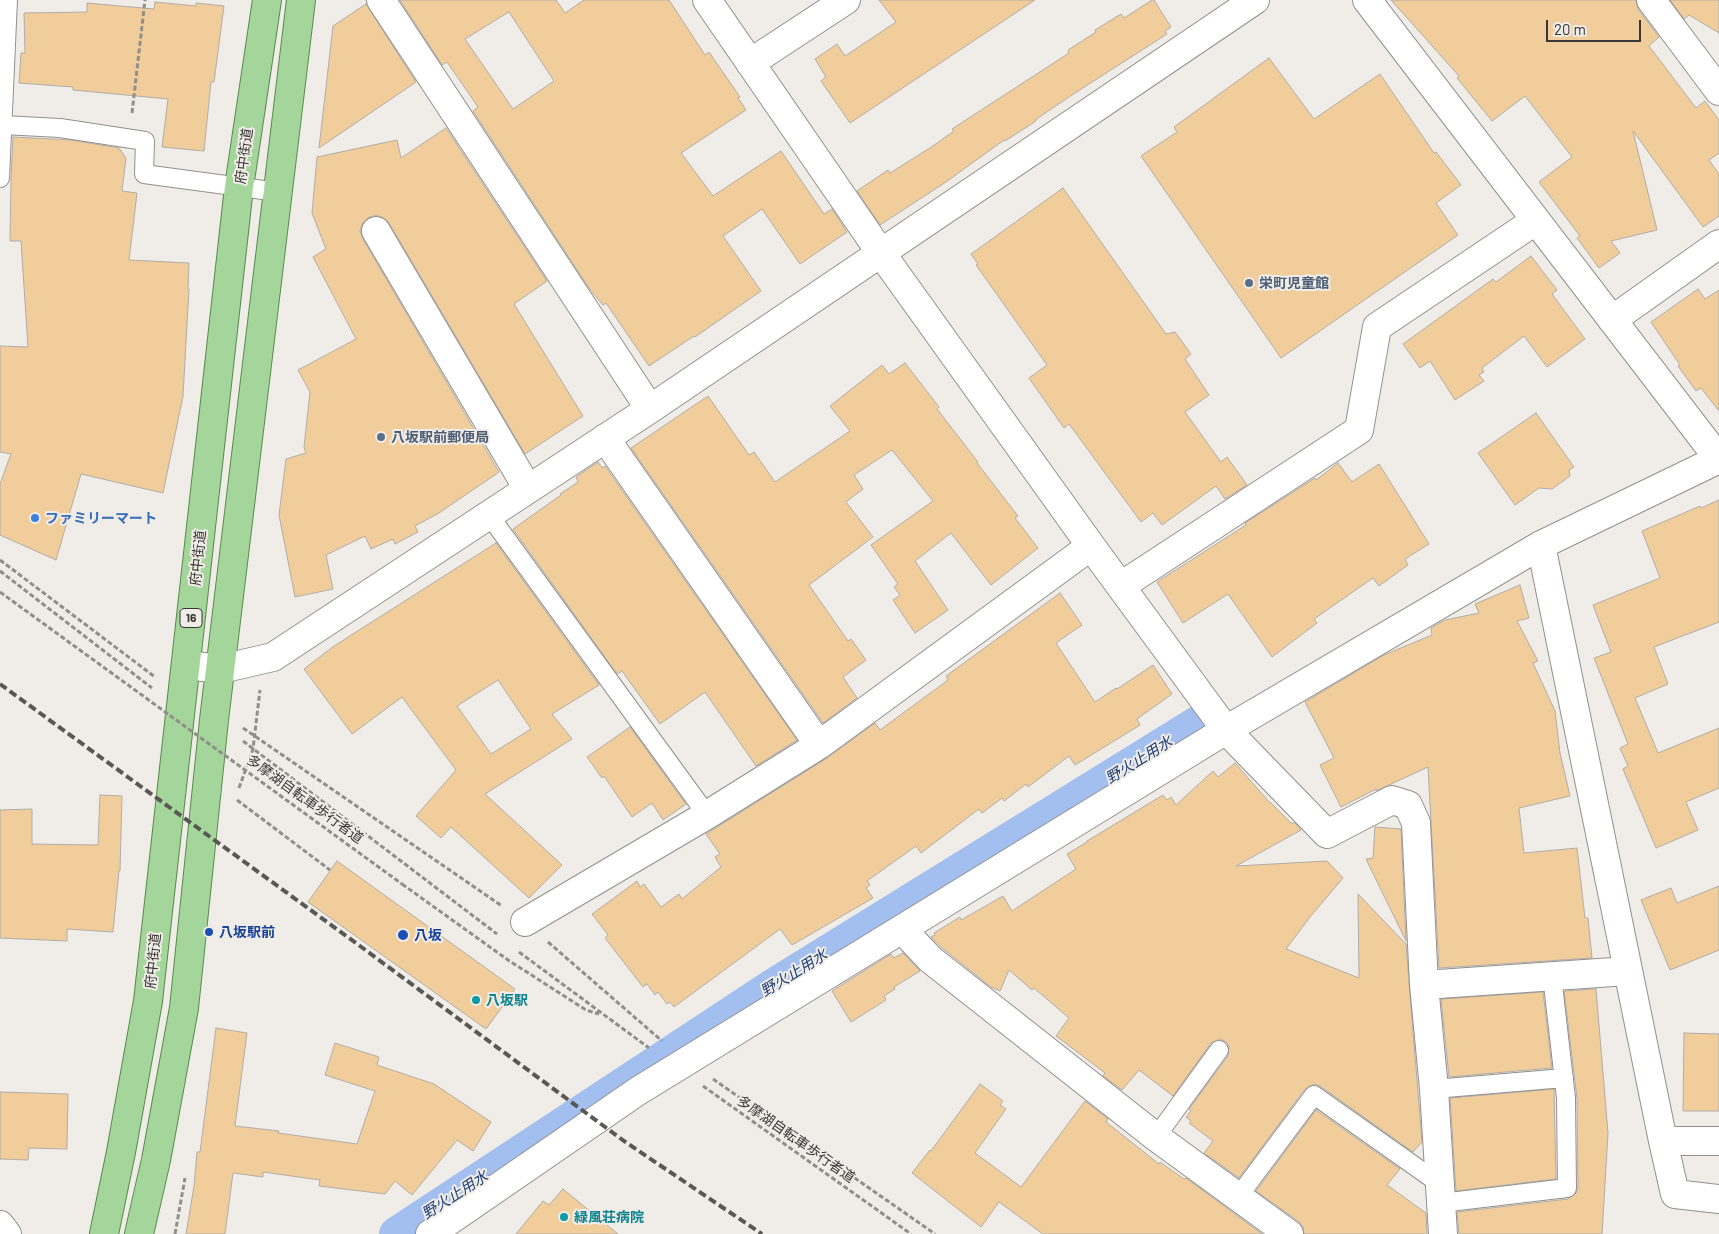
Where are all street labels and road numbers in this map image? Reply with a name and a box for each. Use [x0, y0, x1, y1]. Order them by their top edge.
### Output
street label: 府中街道 [232, 127, 256, 185]
street label: 府中街道 [187, 529, 209, 587]
road number: 16 [180, 608, 202, 628]
street label: 多摩湖自転車歩行者道 [243, 751, 367, 847]
street label: 府中街道 [142, 932, 164, 990]
street label: 多摩湖自転車歩行者道 [734, 1092, 858, 1186]

